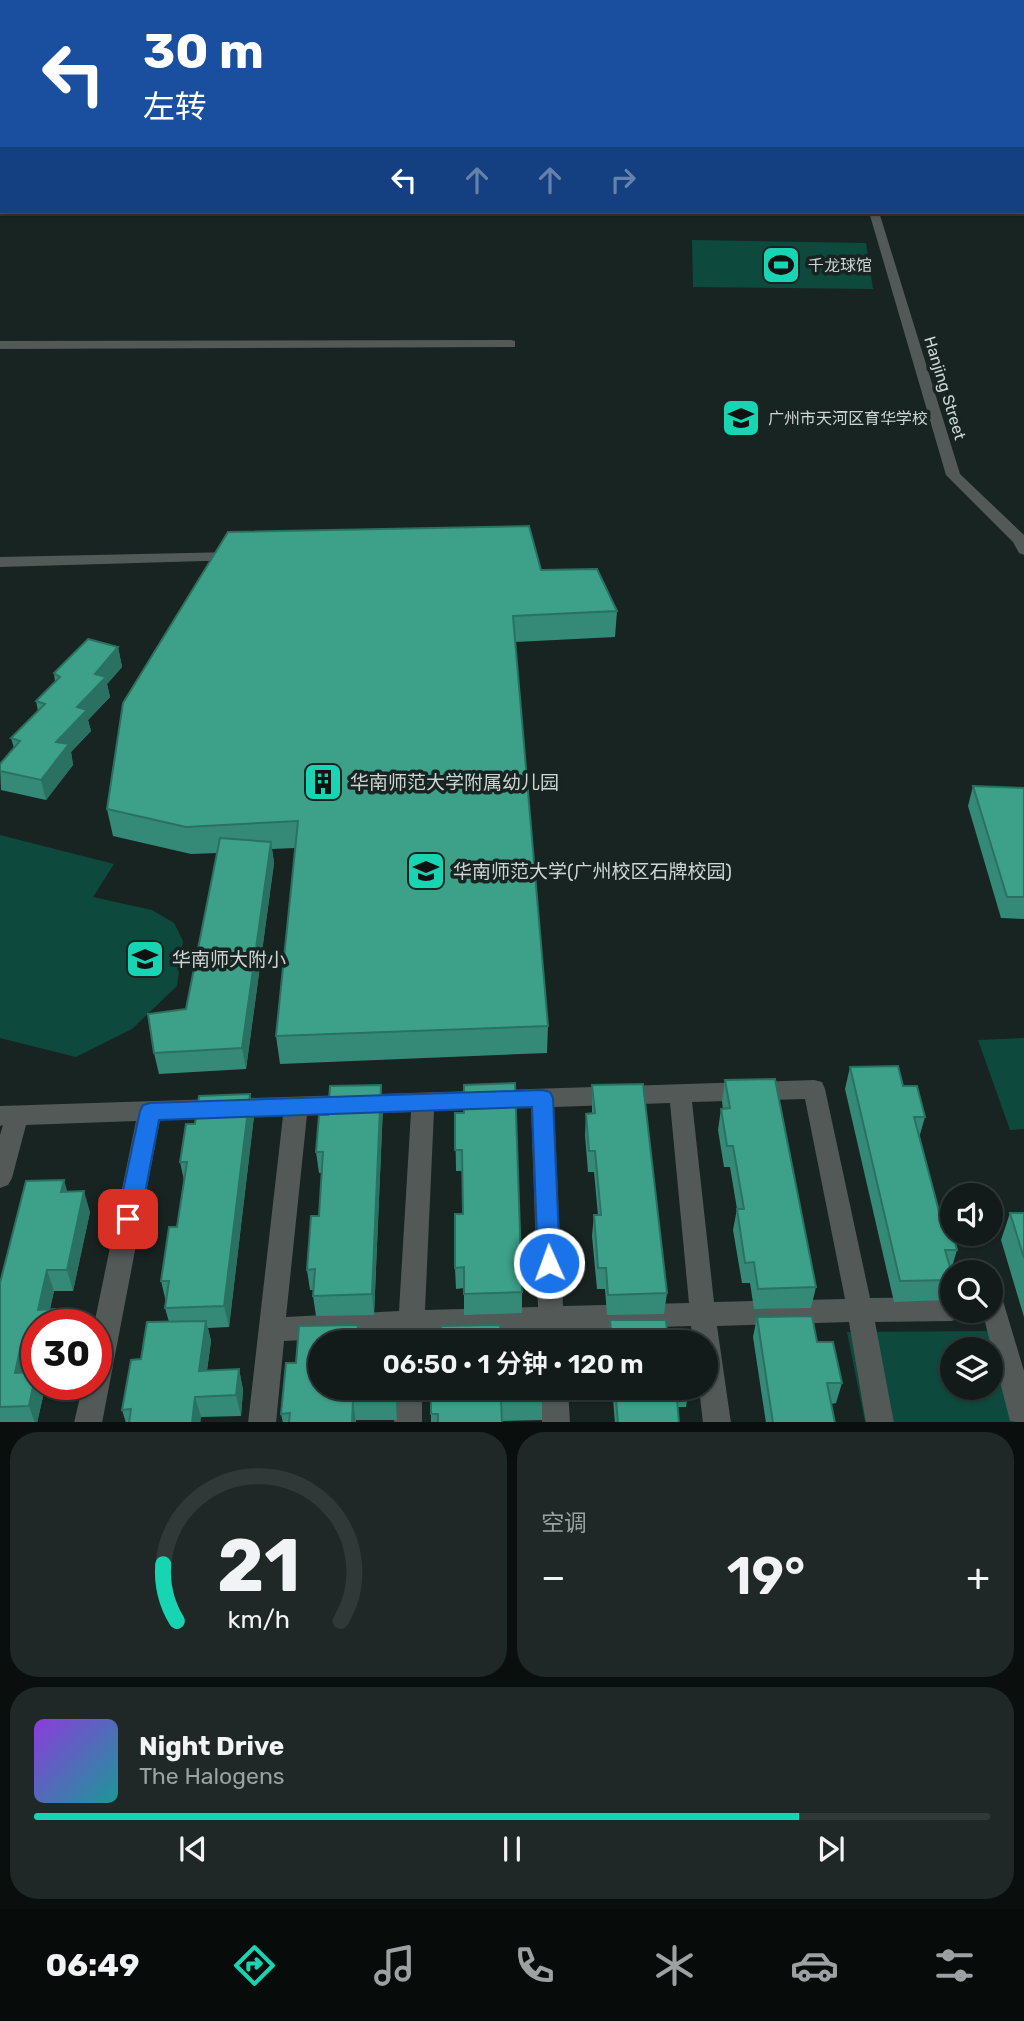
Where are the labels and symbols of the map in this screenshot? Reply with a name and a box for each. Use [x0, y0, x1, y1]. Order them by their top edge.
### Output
sports icon: 千龙球馆 [760, 244, 802, 286]
place label: 千龙球馆 [808, 256, 872, 275]
street label: Hanjing Street [920, 334, 970, 442]
school or university icon: 广州市天河区育华学校 [720, 397, 762, 439]
place label: 广州市天河区育华学校 [768, 409, 928, 428]
building icon: 华南师范大学附属幼儿园 [302, 761, 344, 803]
place label: 华南师范大学附属幼儿园 [350, 771, 559, 794]
school or university icon: 华南师范大学(广州校区石牌校园) [405, 850, 447, 892]
place label: 华南师范大学(广州校区石牌校园) [453, 860, 732, 883]
school or university icon: 华南师大附小 [124, 938, 166, 980]
place label: 华南师大附小 [172, 948, 286, 971]
pin [98, 1189, 158, 1249]
position arrow [512, 1226, 586, 1300]
speed limit sign: 30 [21, 1309, 112, 1400]

